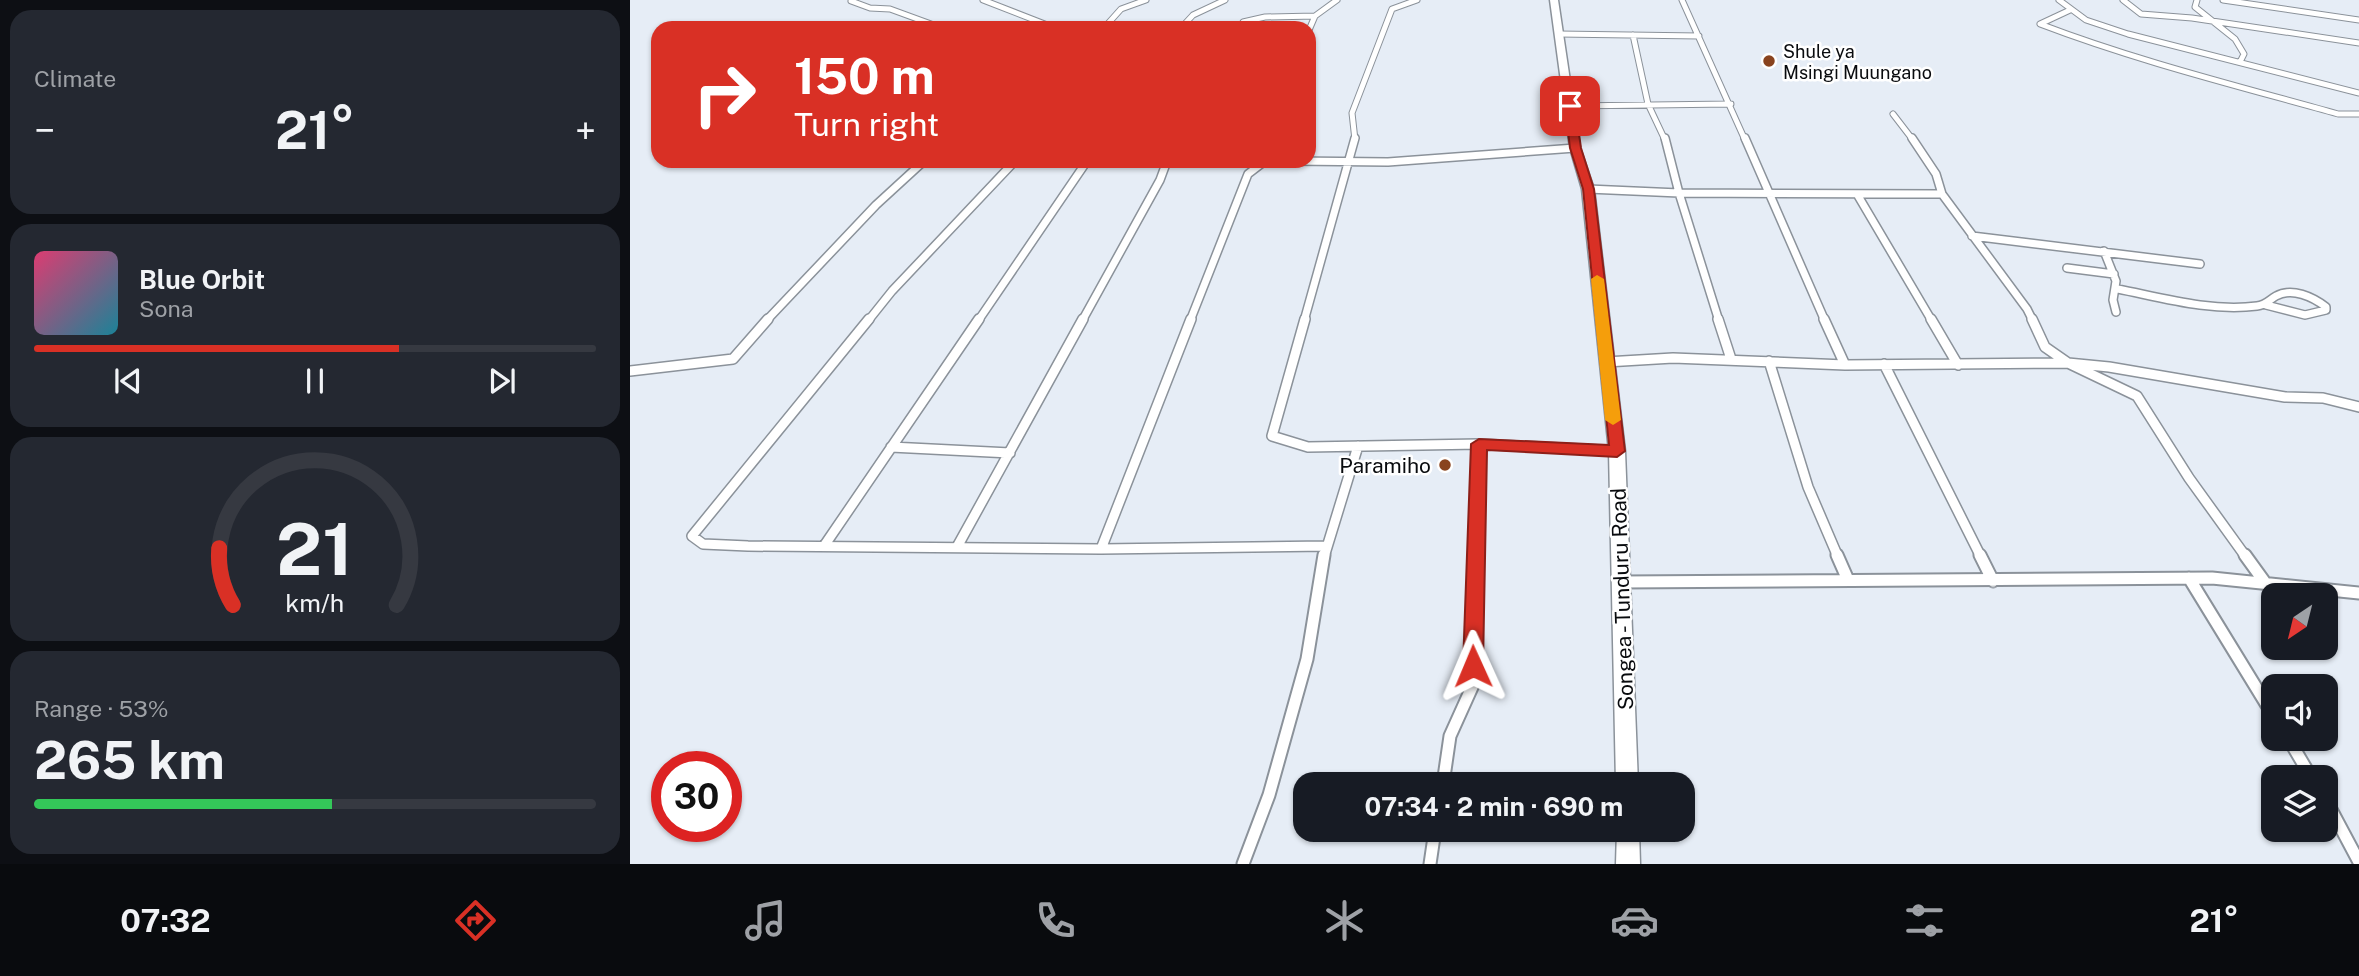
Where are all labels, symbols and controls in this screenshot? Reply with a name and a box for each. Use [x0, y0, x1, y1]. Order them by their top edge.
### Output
place label: Shule ya Msingi Muungano [1783, 41, 1932, 83]
text: 150 m [794, 47, 935, 105]
icon: right [679, 49, 770, 140]
marker: Shule ya Msingi Muungano [1761, 53, 1777, 69]
text: Climate [34, 65, 116, 92]
pin [1540, 76, 1600, 136]
icon: arrive [1551, 87, 1589, 125]
text: 21° [275, 100, 355, 161]
text: Turn right [794, 106, 939, 143]
text: − [34, 108, 55, 153]
text: + [575, 108, 596, 153]
text: Blue Orbit [139, 264, 265, 295]
text: Sona [139, 295, 193, 322]
icon: previous [109, 362, 147, 400]
icon: pause [296, 362, 334, 400]
icon: next [483, 362, 521, 400]
place label: Paramiho [1339, 453, 1431, 478]
marker: Paramiho [1437, 457, 1453, 473]
street label: Songea - Tunduru Road [1606, 487, 1638, 711]
text: 21 [276, 506, 354, 591]
north arrow [2261, 583, 2338, 660]
map controls [2261, 583, 2338, 842]
text: km/h [286, 588, 344, 618]
position arrow [1436, 629, 1510, 703]
button: sound [2261, 674, 2338, 751]
text: Range · 53% [34, 695, 168, 722]
text: 265 km [34, 730, 225, 791]
speed limit sign: 30 [651, 751, 742, 842]
button: layers [2261, 765, 2338, 842]
text: 07:34 · 2 min · 690 m [1365, 791, 1623, 822]
icon: directions [451, 896, 500, 945]
icon: music [741, 896, 790, 945]
icon: phone [1031, 896, 1080, 945]
icon: climate [1320, 896, 1369, 945]
icon: car [1610, 896, 1659, 945]
icon: filters [1900, 896, 1949, 945]
text: 07:32 [120, 902, 211, 939]
text: 21° [2189, 902, 2239, 939]

